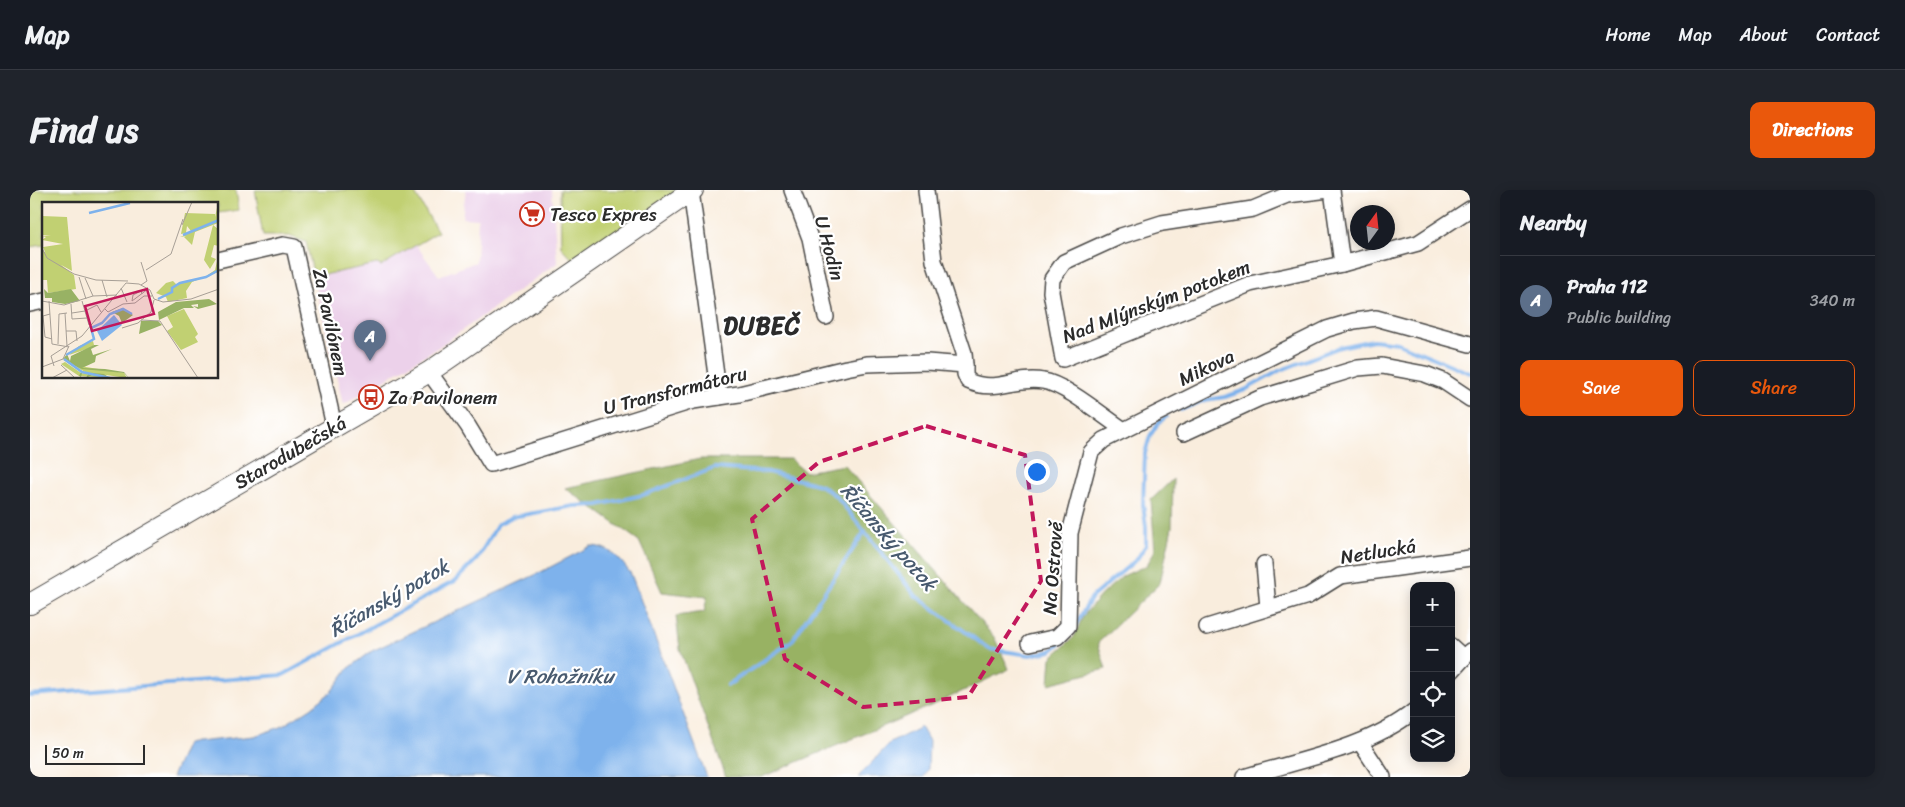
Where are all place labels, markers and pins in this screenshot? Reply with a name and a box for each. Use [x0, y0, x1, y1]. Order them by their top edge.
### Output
place label: Tesco Expres [550, 198, 657, 231]
supermarket icon: Tesco Expres [519, 201, 545, 227]
pin: A [354, 320, 386, 361]
place label: Za Pavilonem [388, 381, 498, 414]
bus stop icon: Za Pavilonem [358, 384, 384, 410]

